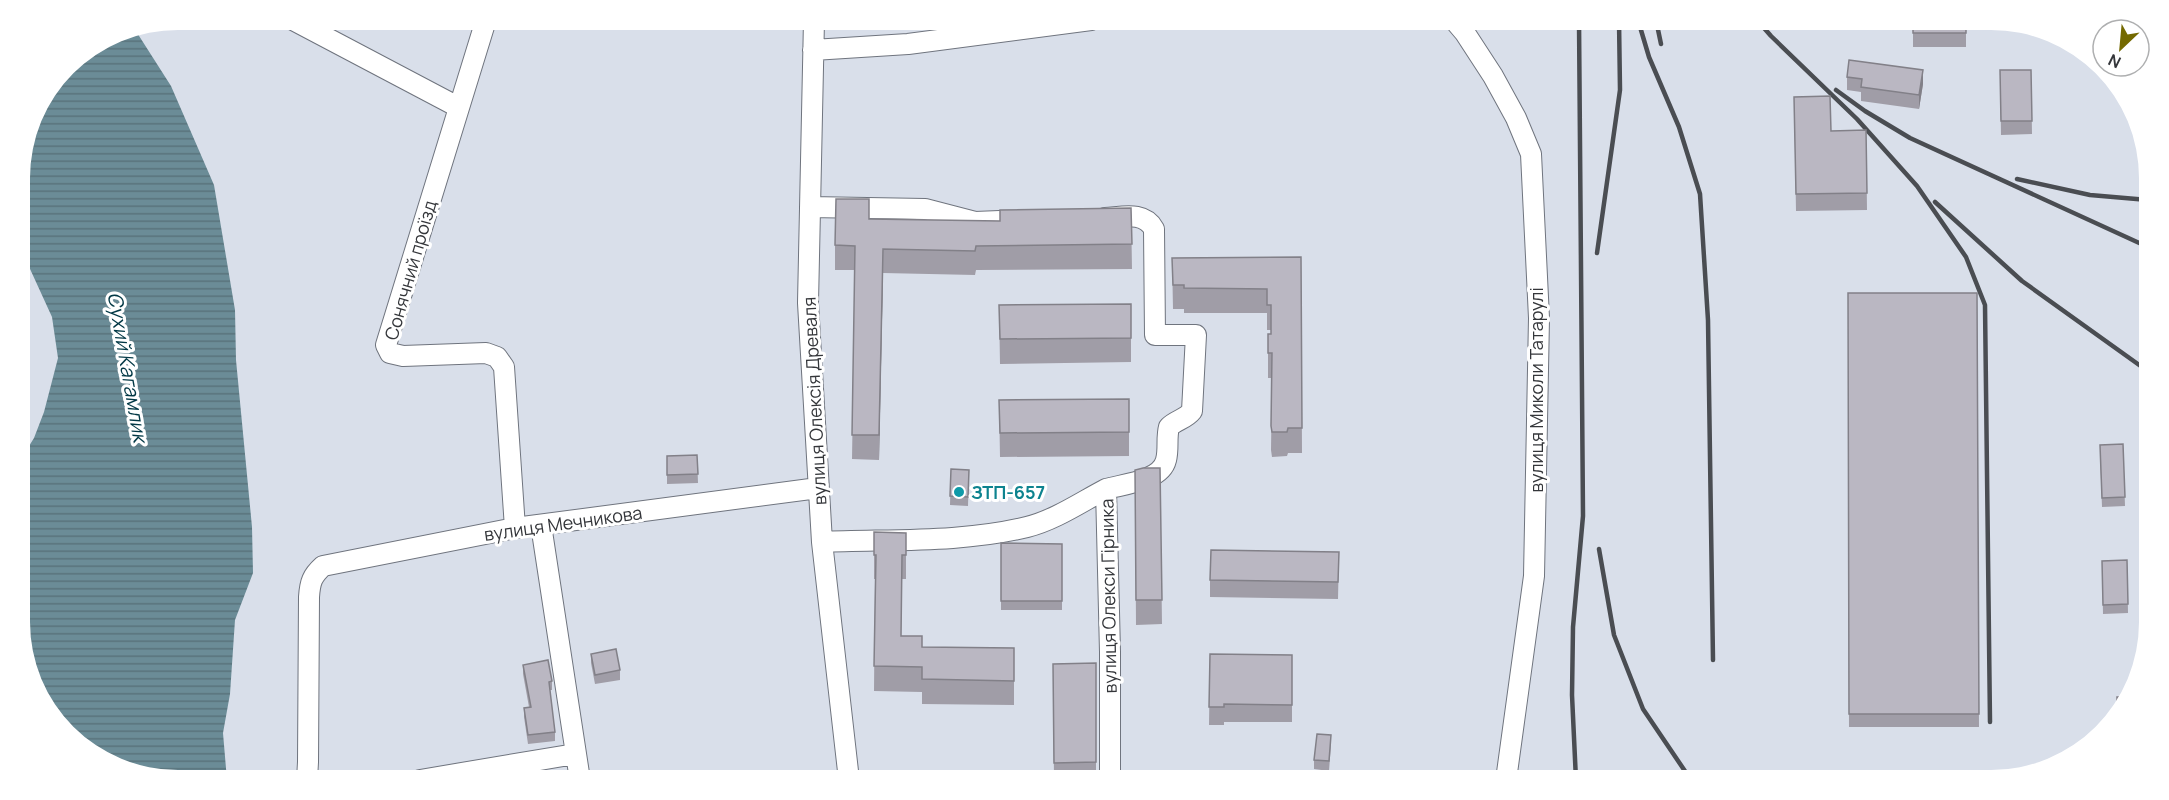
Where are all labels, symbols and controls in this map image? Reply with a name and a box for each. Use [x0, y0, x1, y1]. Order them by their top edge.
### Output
north arrow [2091, 18, 2151, 78]
text: N [2104, 49, 2124, 74]
street label: Сонячний проїзд [379, 197, 441, 343]
street label: вулиця Миколи Татарулі [1524, 287, 1548, 493]
water label: Сухий Кагамлик [102, 290, 155, 447]
street label: вулиця Олексія Древаля [797, 296, 831, 506]
place label: ЗТП-657 [971, 480, 1045, 504]
marker: ЗТП-657 [952, 485, 966, 499]
street label: вулиця Олекси Гірника [1094, 498, 1122, 694]
street label: вулиця Мечникова [482, 500, 644, 546]

